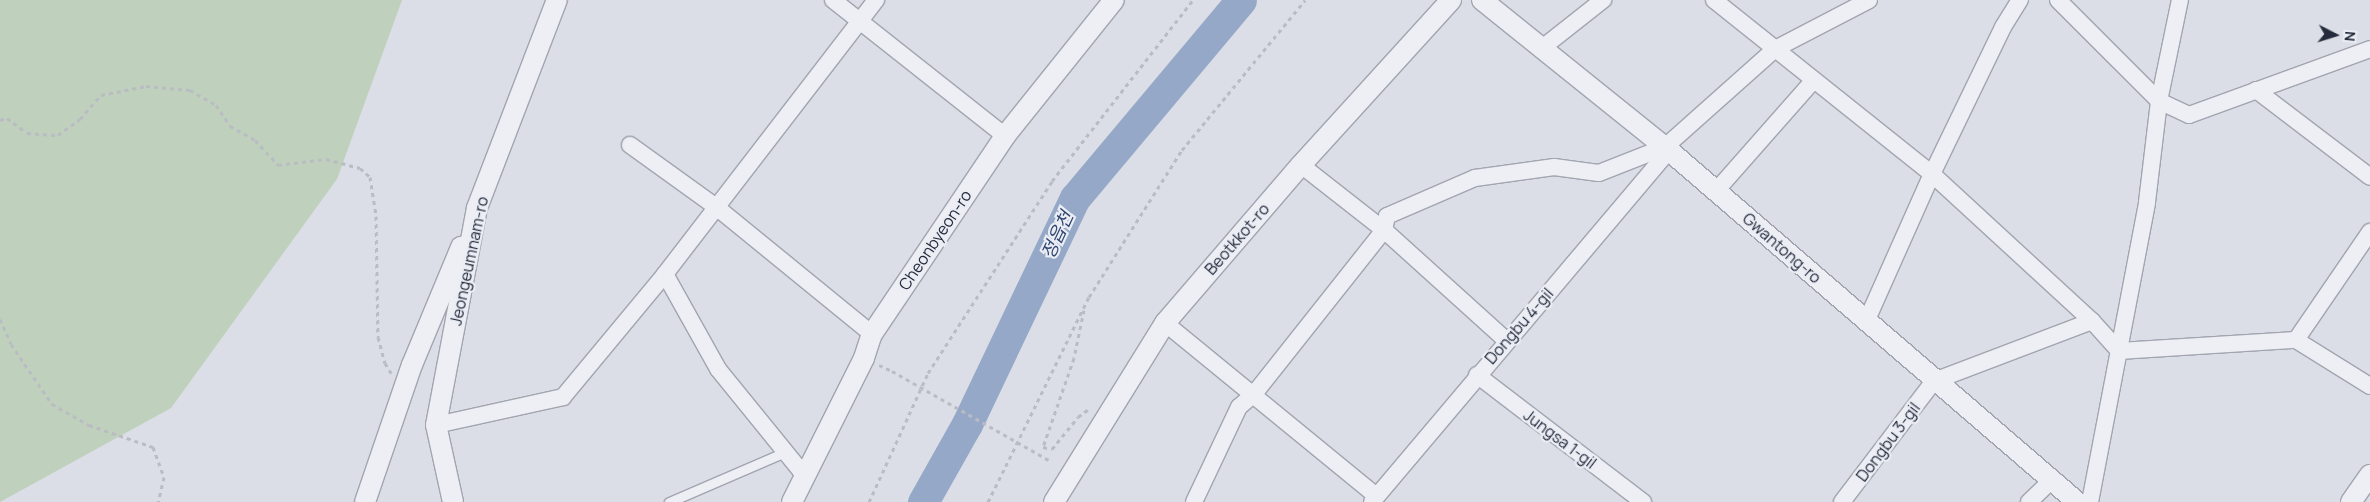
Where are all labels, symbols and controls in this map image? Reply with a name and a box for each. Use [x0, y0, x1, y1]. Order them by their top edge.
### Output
north arrow [2310, 10, 2360, 60]
text: N [2341, 31, 2360, 42]
street label: Cheonbyeon-ro [894, 186, 976, 294]
street label: Jeongeumnam-ro [446, 195, 492, 327]
street label: Beotkkot-ro [1201, 199, 1273, 279]
water label: 정읍천 [1037, 208, 1077, 262]
street label: Gwantong-ro [1739, 209, 1825, 287]
street label: Dongbu 4-gil [1481, 284, 1557, 368]
street label: Dongbu 3-gil [1852, 399, 1924, 485]
street label: Jungsa 1-gil [1520, 405, 1600, 473]

